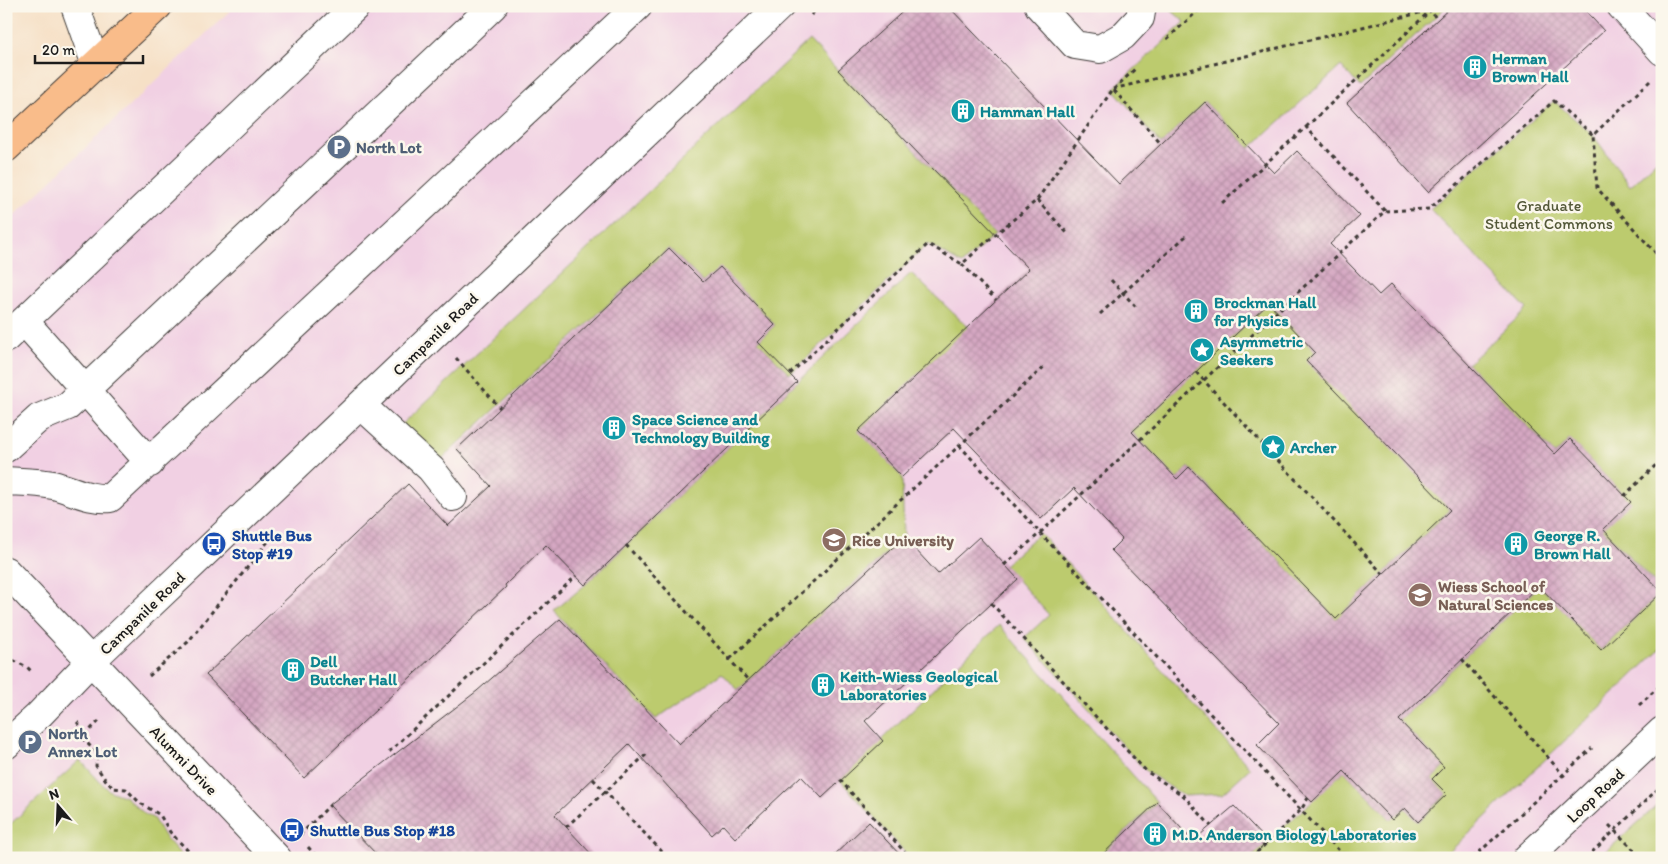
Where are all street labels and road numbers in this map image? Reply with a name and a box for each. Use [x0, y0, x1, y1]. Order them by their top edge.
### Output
street label: Campanile Road [389, 289, 482, 380]
street label: Campanile Road [96, 568, 189, 659]
street label: Alumni Drive [146, 722, 221, 799]
street label: Loop Road [1563, 764, 1628, 827]

